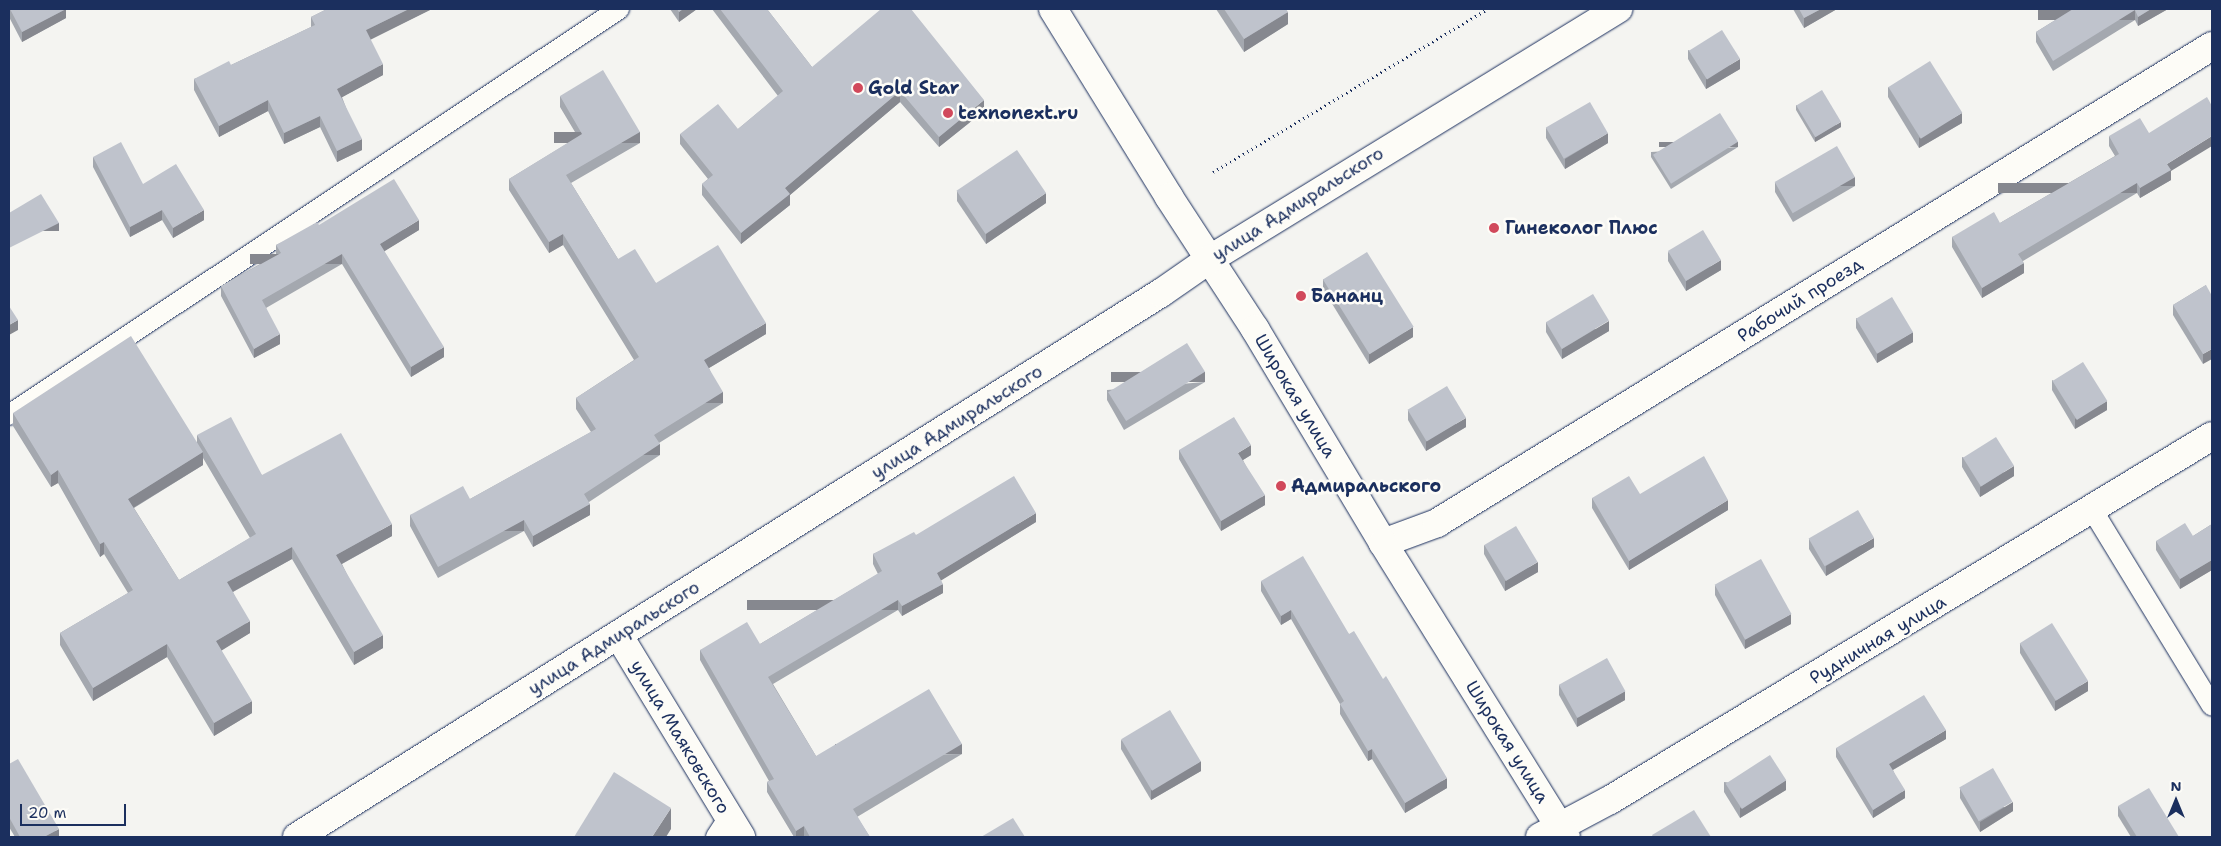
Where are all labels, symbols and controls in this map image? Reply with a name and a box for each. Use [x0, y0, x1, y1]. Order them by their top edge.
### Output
place label: Gold Star [868, 77, 959, 99]
marker: Gold Star [852, 82, 864, 94]
place label: texnonext.ru [958, 102, 1078, 124]
marker: texnonext.ru [942, 107, 954, 119]
street label: улица Адмиральского [1208, 142, 1388, 266]
place label: Гинеколог Плюс [1505, 217, 1658, 239]
marker: Гинеколог Плюс [1487, 221, 1501, 235]
street label: Рабочий проезд [1734, 253, 1866, 347]
place label: Бананц [1311, 285, 1383, 307]
marker: Бананц [1295, 290, 1307, 302]
street label: Широкая улица [1250, 330, 1340, 462]
street label: улица Адмиральского [867, 360, 1047, 484]
place label: Адмиральского [1291, 475, 1441, 497]
marker: Адмиральского [1275, 480, 1287, 492]
street label: улица Адмиральского [524, 576, 704, 700]
street label: Рудничная улица [1806, 591, 1950, 689]
street label: улица Маяковского [626, 656, 734, 818]
street label: Широкая улица [1461, 677, 1553, 807]
north arrow [2151, 776, 2201, 826]
text: N [2170, 777, 2182, 795]
scale bar [22, 794, 129, 826]
text: 20 m [28, 803, 67, 823]

